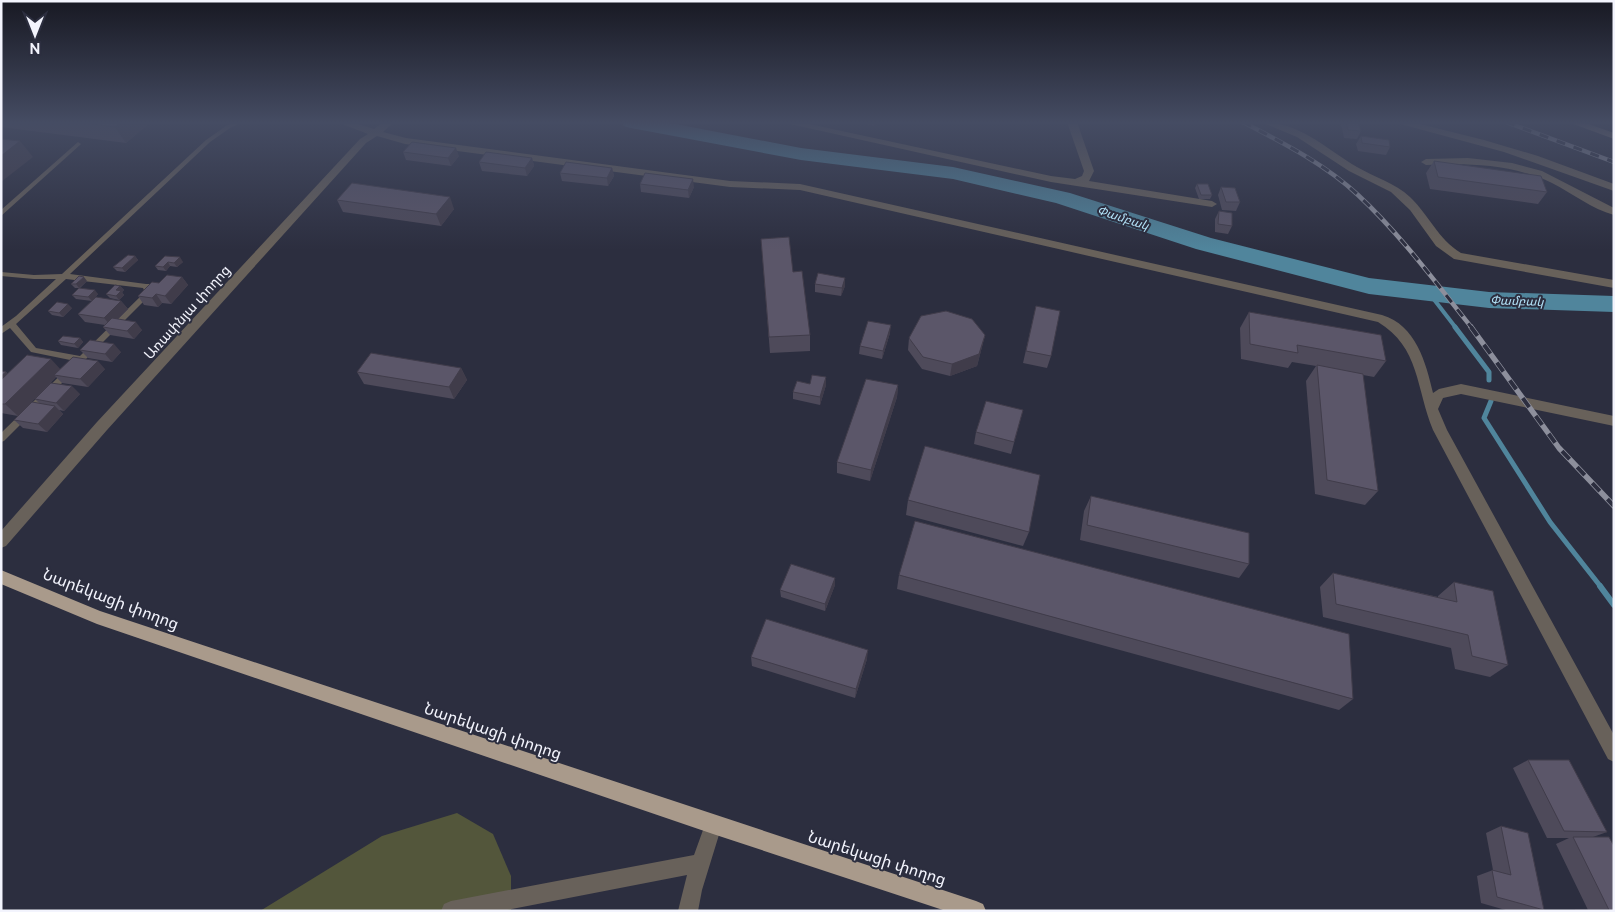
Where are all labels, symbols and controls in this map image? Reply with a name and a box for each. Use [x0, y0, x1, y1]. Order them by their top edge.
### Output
north arrow [10, 10, 60, 60]
text: N [30, 40, 40, 56]
water label: Փամբակ [1096, 203, 1151, 233]
street label: Առափնյա փողոց [141, 262, 233, 362]
water label: Փամբակ [1490, 293, 1545, 309]
street label: Նարեկացի փողոց [40, 564, 182, 634]
street label: Նարեկացի փողոց [422, 699, 564, 763]
street label: Նարեկացի փողոց [806, 827, 948, 889]

